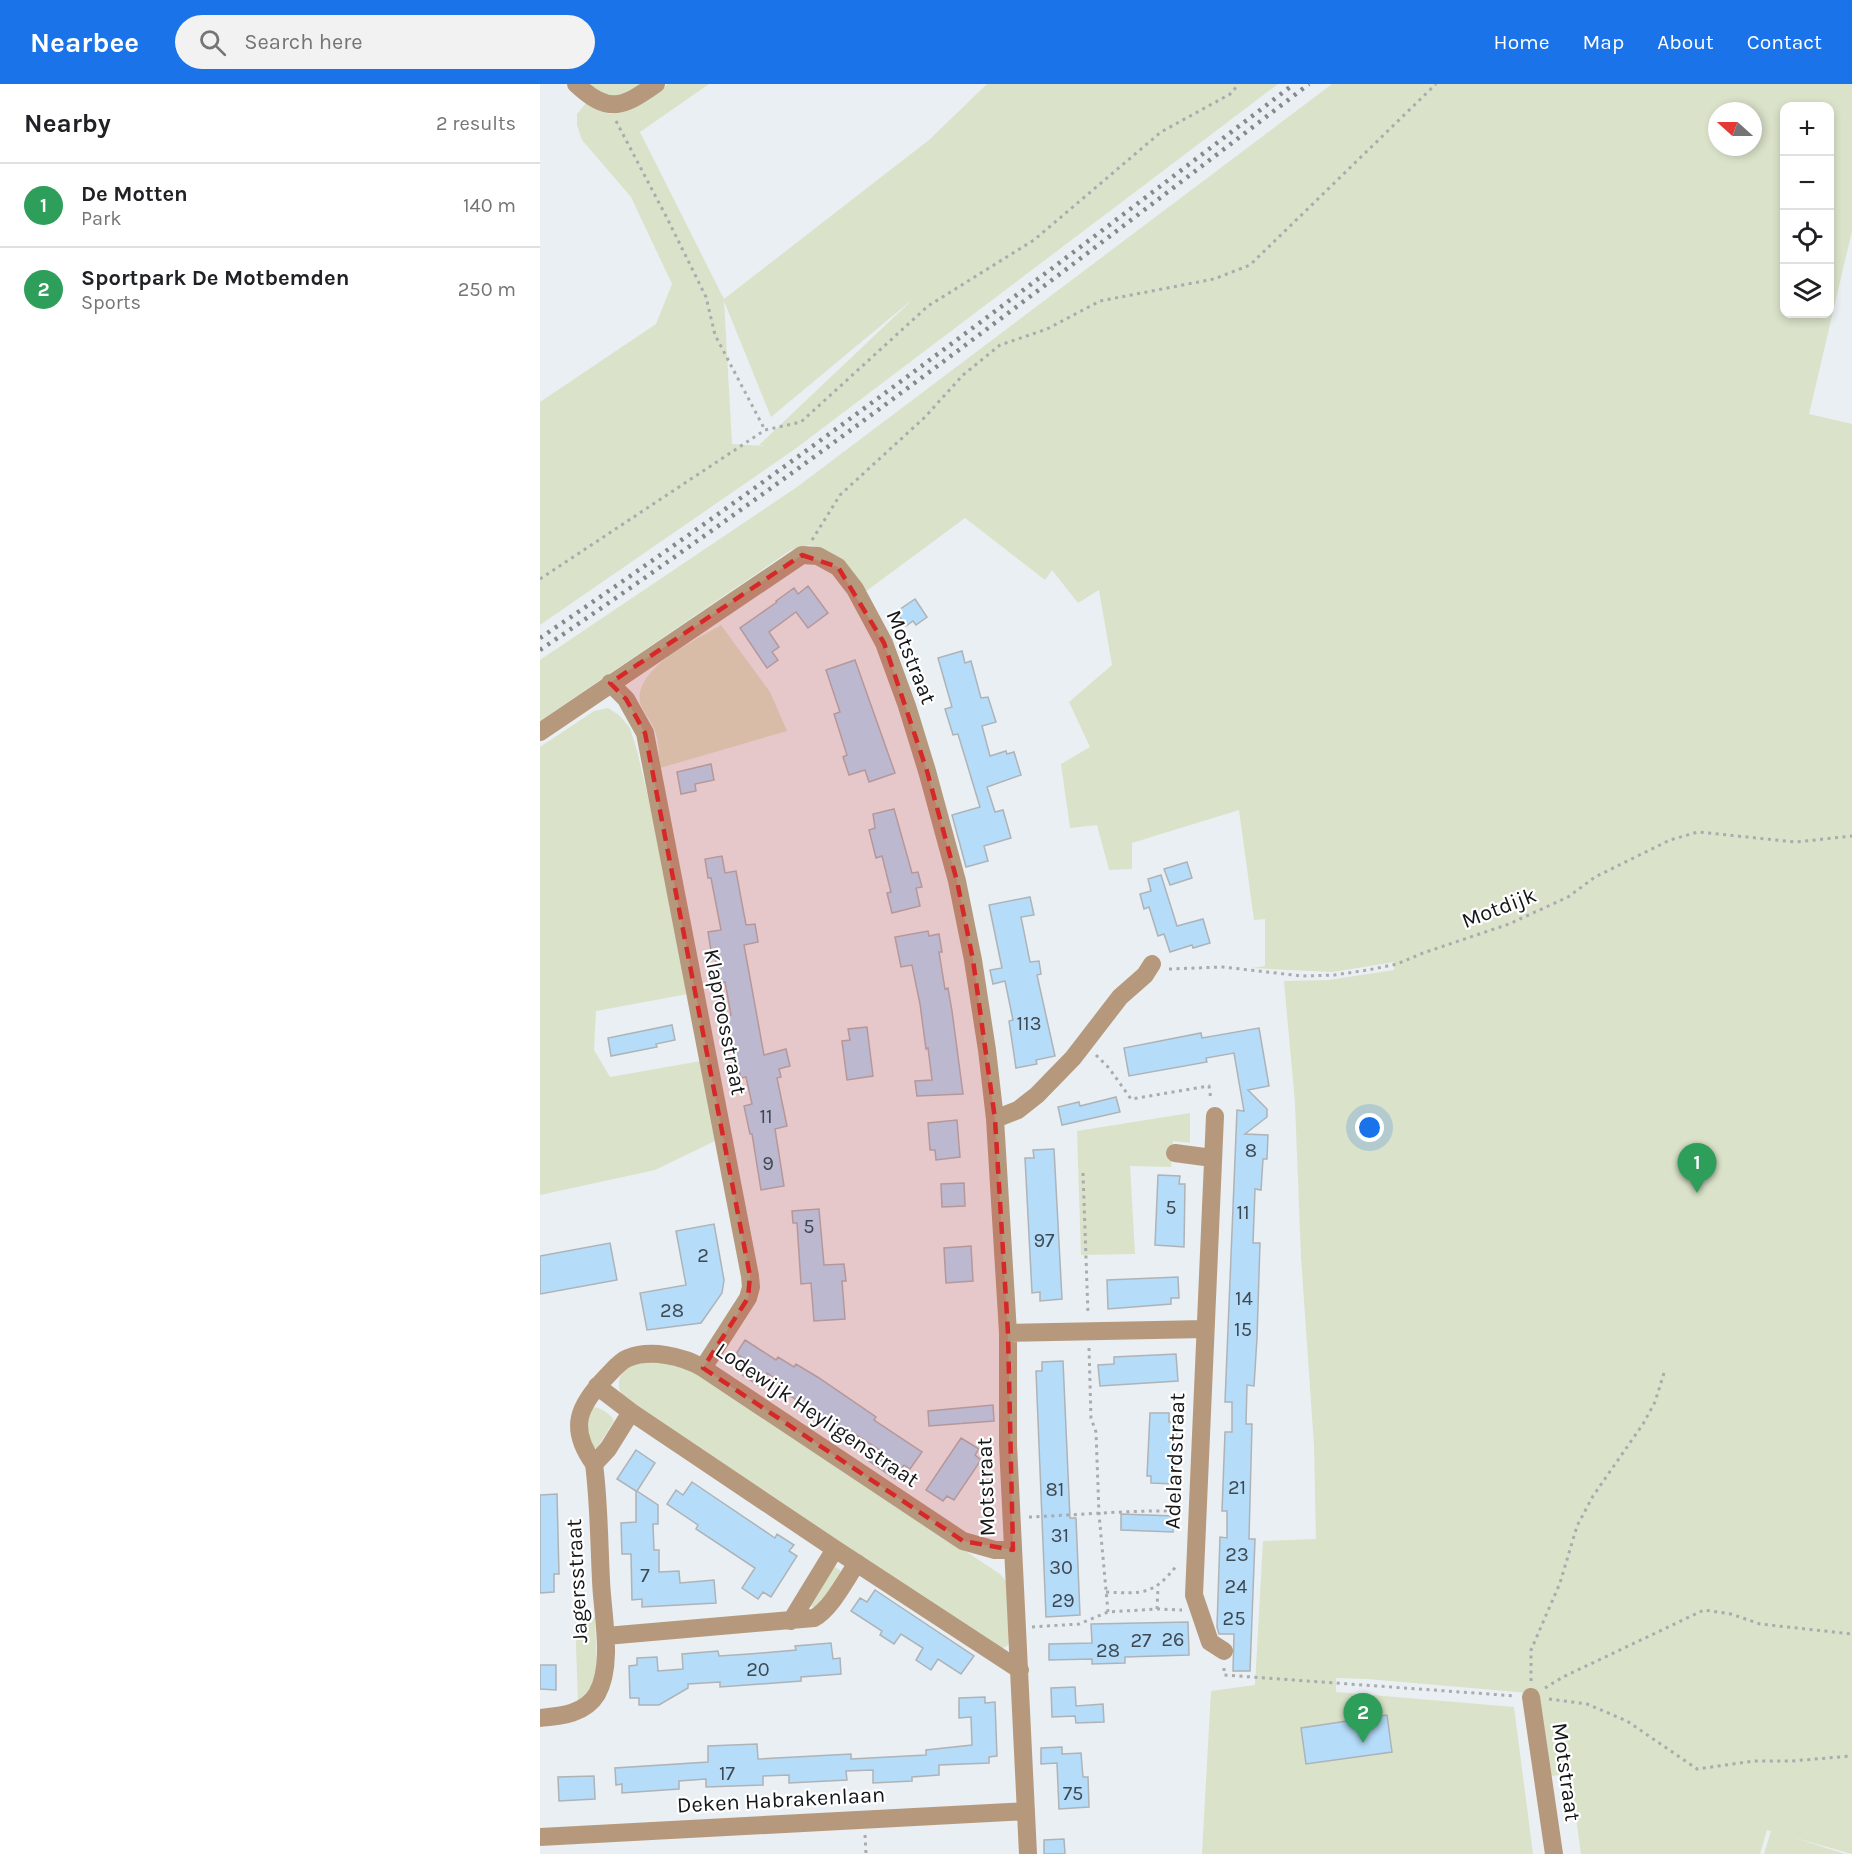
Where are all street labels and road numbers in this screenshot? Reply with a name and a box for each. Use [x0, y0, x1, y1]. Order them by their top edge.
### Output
street label: Motstraat [880, 606, 942, 708]
street label: Motdijk [1458, 882, 1540, 934]
street label: Klaproosstraat [698, 947, 752, 1097]
street label: Lodewijk Heyligenstraat [710, 1337, 924, 1493]
street label: Adelardstraat [1160, 1392, 1190, 1530]
street label: Motstraat [971, 1437, 1001, 1537]
street label: Jagersstraat [561, 1518, 593, 1644]
street label: Motstraat [1546, 1721, 1586, 1823]
street label: Deken Habrakenlaan [676, 1782, 886, 1818]

